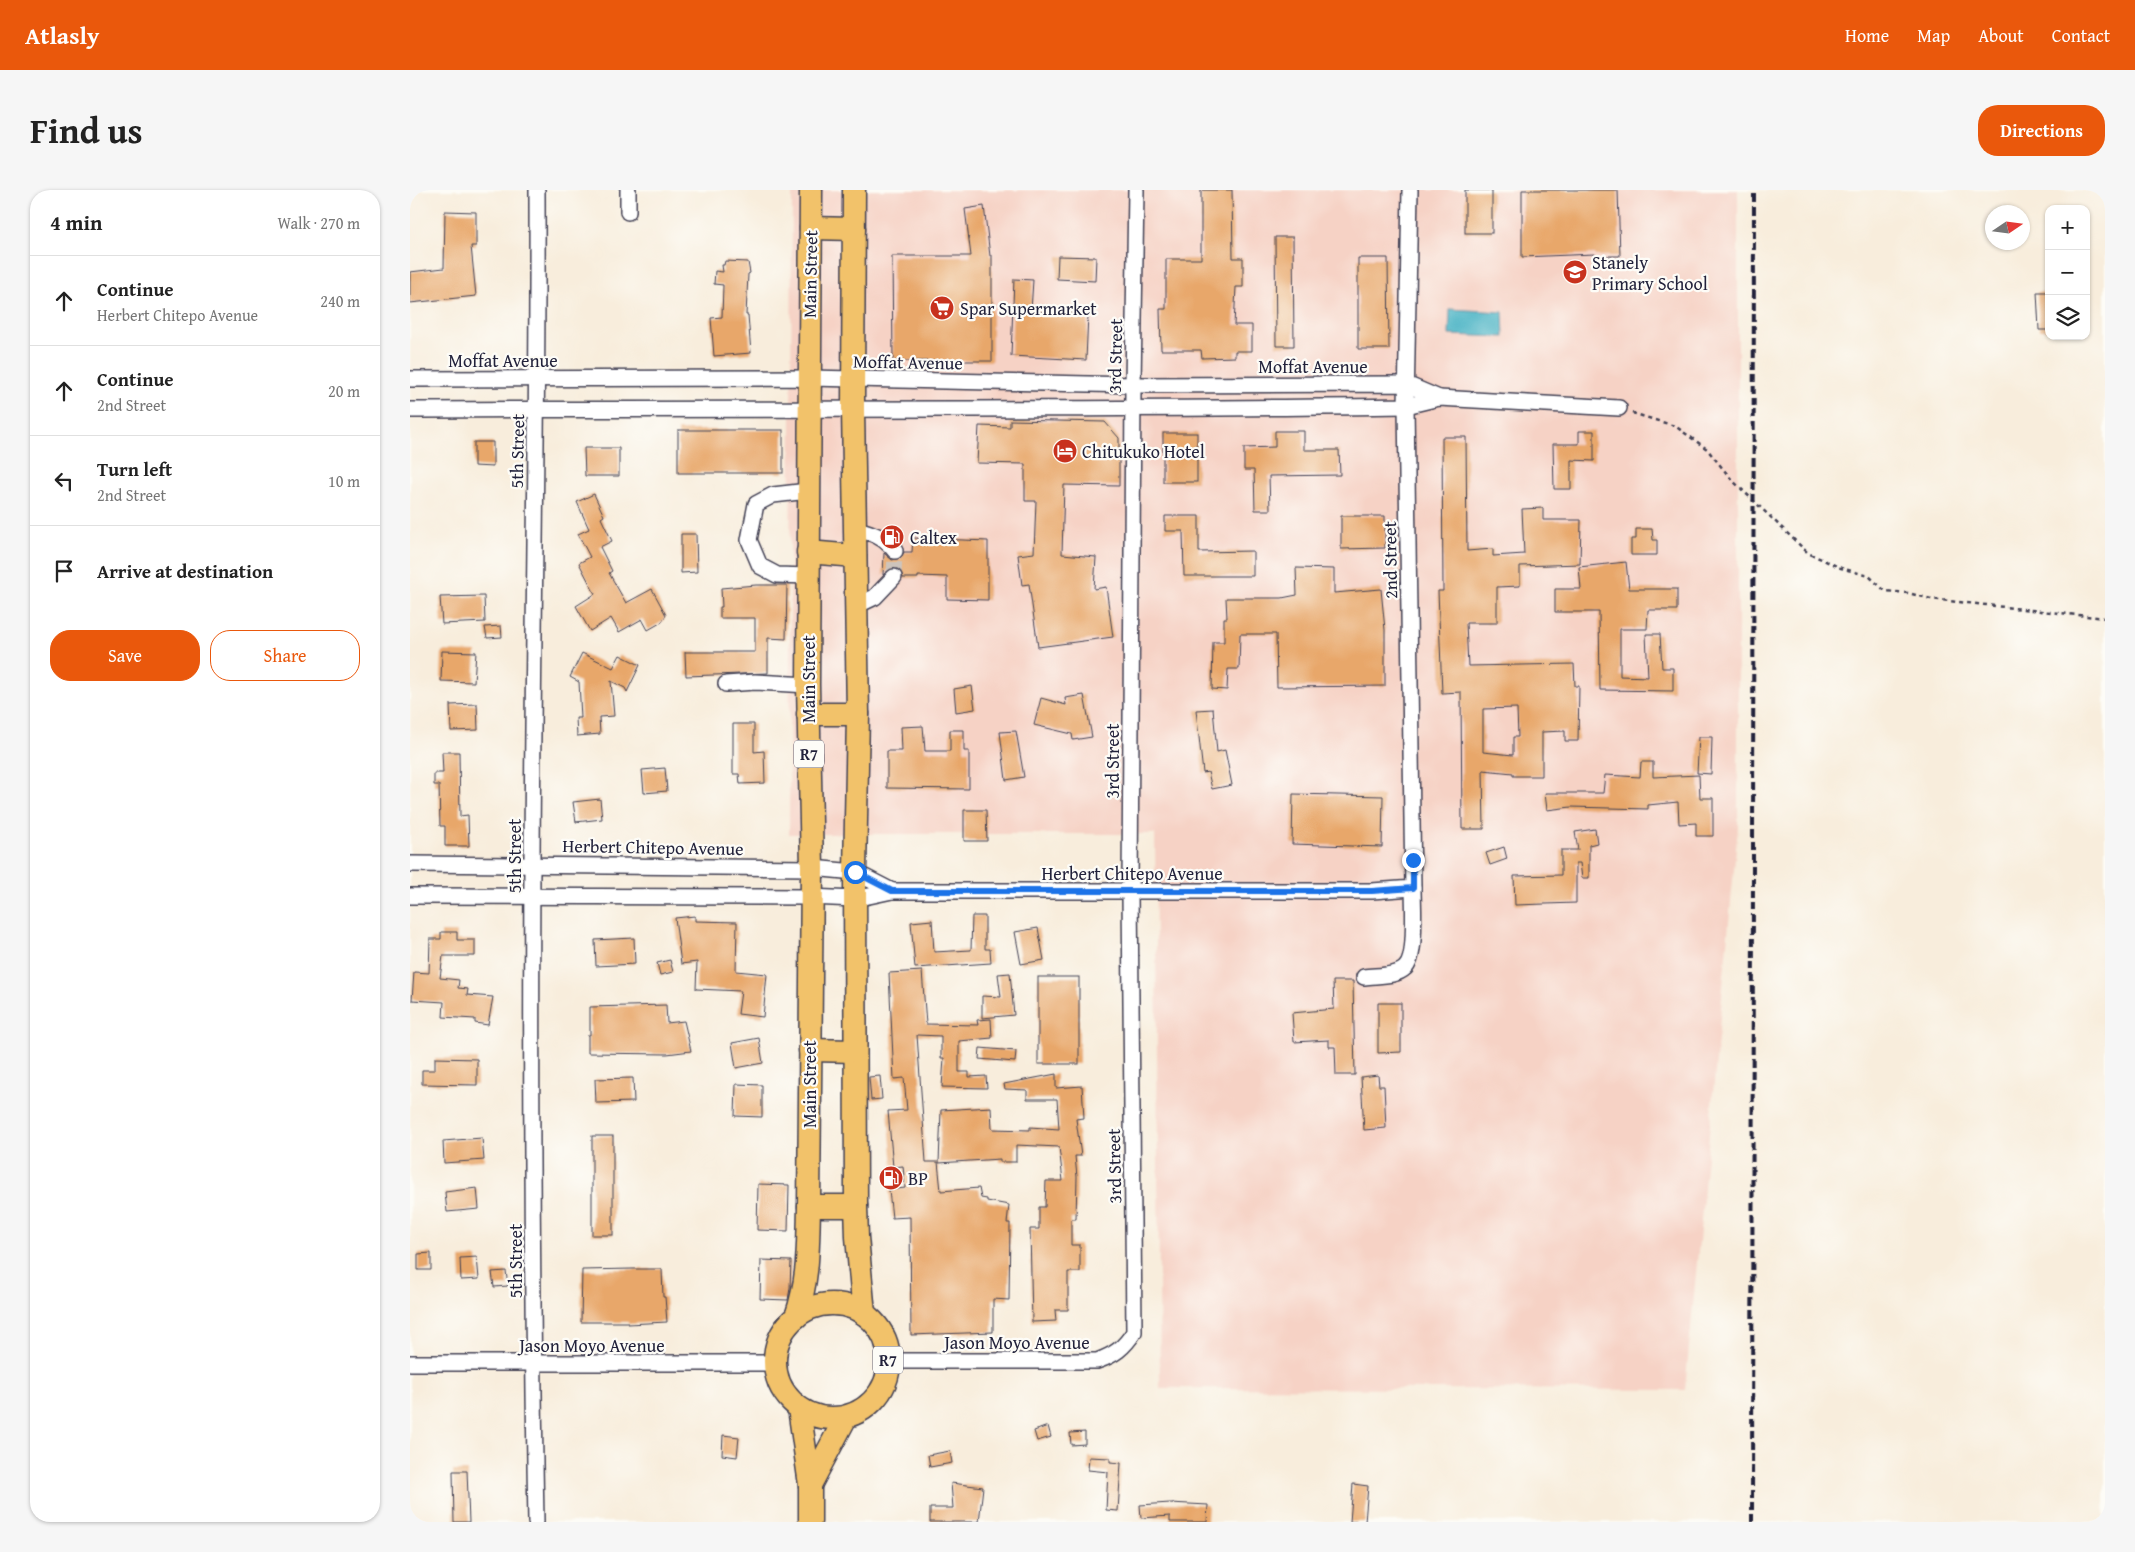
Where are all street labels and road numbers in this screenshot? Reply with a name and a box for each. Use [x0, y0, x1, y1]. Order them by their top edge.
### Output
street label: Main Street [796, 229, 824, 318]
street label: 3rd Street [1101, 318, 1129, 394]
street label: Moffat Avenue [448, 347, 558, 374]
street label: Moffat Avenue [853, 348, 963, 376]
street label: Moffat Avenue [1258, 353, 1368, 380]
street label: 5th Street [503, 413, 531, 489]
street label: 2nd Street [1376, 520, 1404, 599]
street label: Main Street [795, 634, 822, 723]
street label: 3rd Street [1099, 723, 1126, 799]
road number: R7 [794, 740, 824, 768]
street label: 5th Street [501, 818, 528, 893]
street label: Herbert Chitepo Avenue [562, 832, 744, 862]
street label: Herbert Chitepo Avenue [1041, 860, 1223, 887]
street label: Main Street [796, 1039, 823, 1128]
street label: 3rd Street [1100, 1128, 1128, 1204]
street label: 5th Street [502, 1223, 529, 1298]
street label: Jason Moyo Avenue [942, 1329, 1090, 1356]
street label: Jason Moyo Avenue [517, 1332, 665, 1359]
road number: R7 [873, 1346, 903, 1374]

